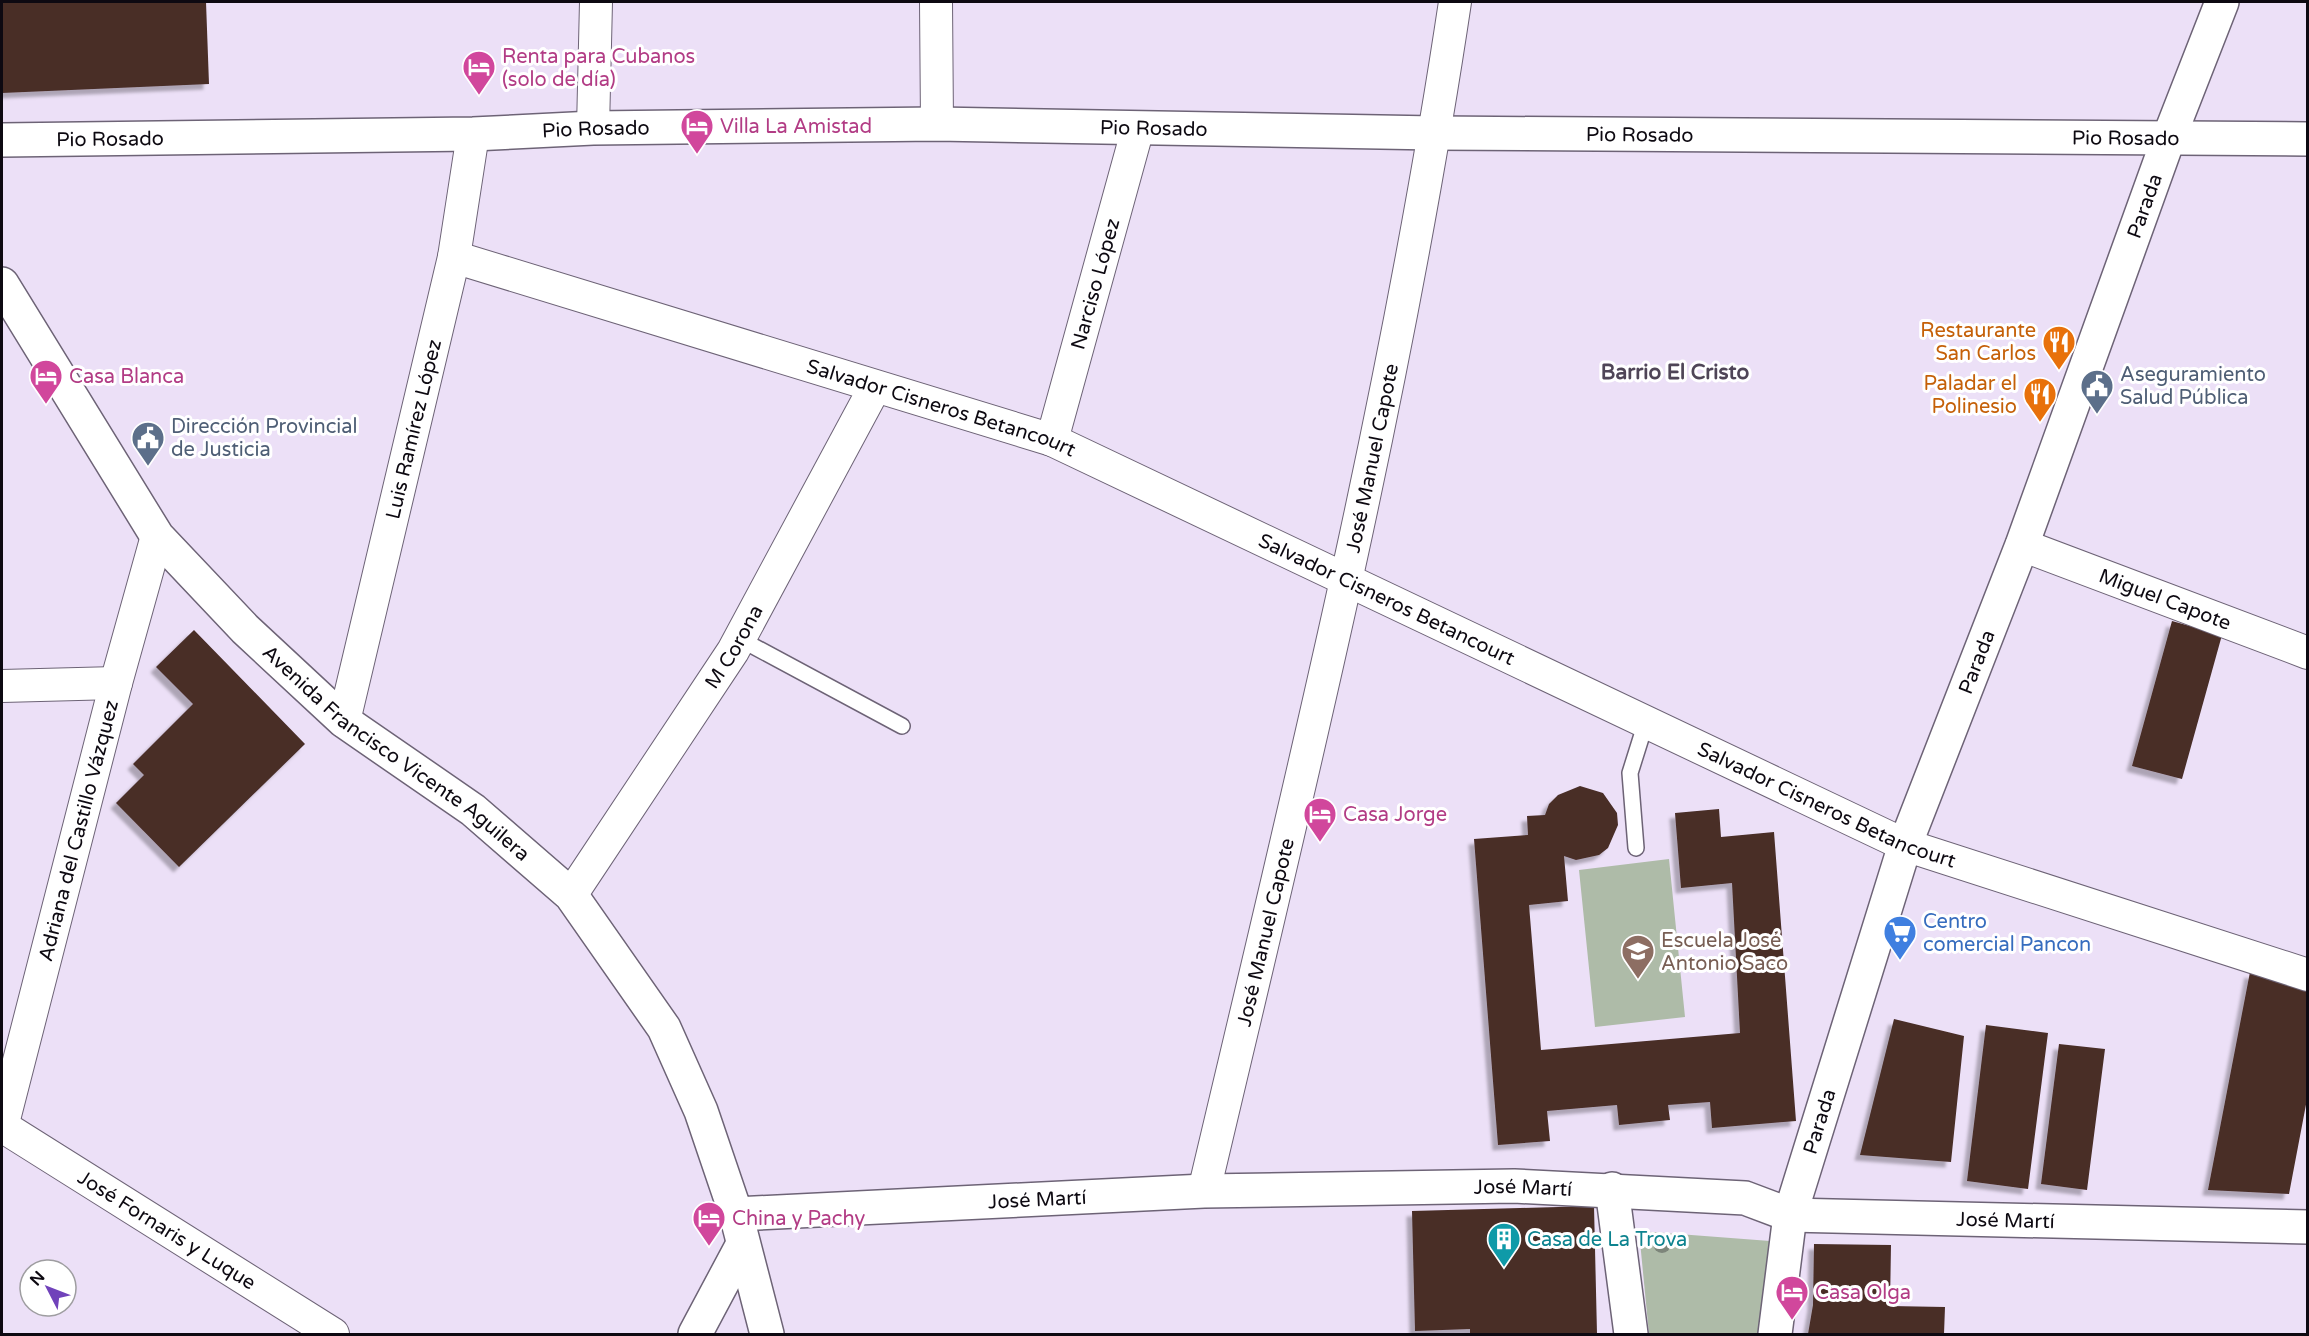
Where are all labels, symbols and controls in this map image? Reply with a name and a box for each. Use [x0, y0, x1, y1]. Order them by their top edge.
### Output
place label: Renta para Cubanos (solo de día) [502, 45, 695, 92]
hotel icon: Renta para Cubanos (solo de día) [461, 49, 497, 96]
hotel icon: Villa La Amistad [679, 108, 715, 155]
place label: Villa La Amistad [720, 115, 872, 139]
street label: Pio Rosado [541, 116, 650, 144]
street label: Pio Rosado [1100, 116, 1208, 142]
street label: Pio Rosado [1586, 123, 1694, 148]
street label: Pio Rosado [2072, 126, 2180, 151]
street label: Pio Rosado [56, 127, 164, 152]
street label: Parada [2123, 171, 2168, 242]
street label: Narciso López [1067, 216, 1126, 352]
place label: Restaurante San Carlos [1920, 319, 2036, 366]
restaurant icon: Restaurante San Carlos [2041, 324, 2077, 371]
street label: Luis Ramírez López [381, 337, 447, 522]
street label: Salvador Cisneros Betancourt [804, 355, 1080, 463]
hotel icon: Casa Blanca [28, 358, 64, 405]
district label: Barrio El Cristo [1601, 360, 1749, 385]
street label: José Manuel Capote [1341, 361, 1404, 555]
place label: Aseguramiento Salud Pública [2120, 363, 2266, 410]
place label: Casa Blanca [69, 365, 184, 389]
public building icon: Aseguramiento Salud Pública [2079, 368, 2115, 415]
place label: Paladar el Polinesio [1924, 372, 2017, 419]
restaurant icon: Paladar el Polinesio [2022, 376, 2058, 423]
place label: Dirección Provincial de Justicia [171, 415, 358, 462]
public building icon: Dirección Provincial de Justicia [130, 420, 166, 467]
street label: Salvador Cisneros Betancourt [1254, 529, 1519, 671]
street label: Miguel Capote [2095, 564, 2234, 636]
street label: M Corona [700, 601, 768, 694]
street label: Parada [1954, 627, 2001, 698]
street label: Avenida Francisco Vicente Aguilera [257, 641, 534, 867]
street label: Adriana del Castillo Vázquez [34, 698, 124, 964]
street label: Salvador Cisneros Betancourt [1693, 737, 1959, 874]
hotel icon: Casa Jorge [1302, 796, 1338, 843]
place label: Casa Jorge [1343, 803, 1447, 827]
street label: José Manuel Capote [1232, 836, 1300, 1029]
place label: Centro comercial Pancon [1923, 910, 2091, 957]
supermarket icon: Centro comercial Pancon [1882, 914, 1918, 961]
place label: Escuela José Antonio Saco [1661, 929, 1788, 976]
school or university icon: Escuela José Antonio Saco [1620, 933, 1656, 980]
street label: Parada [1799, 1086, 1841, 1157]
street label: José Fornaris y Luque [73, 1166, 260, 1295]
street label: José Martí [1474, 1175, 1573, 1202]
street label: José Martí [987, 1186, 1087, 1215]
hotel icon: China y Pachy [691, 1200, 727, 1247]
place label: China y Pachy [732, 1207, 865, 1231]
street label: José Martí [1956, 1208, 2055, 1234]
building icon: Casa de La Trova [1486, 1221, 1522, 1268]
place label: Casa de La Trova [1527, 1228, 1687, 1252]
north arrow [18, 1258, 78, 1318]
text: N [26, 1267, 49, 1290]
hotel icon: Casa Olga [1774, 1274, 1810, 1321]
place label: Casa Olga [1815, 1281, 1911, 1305]

